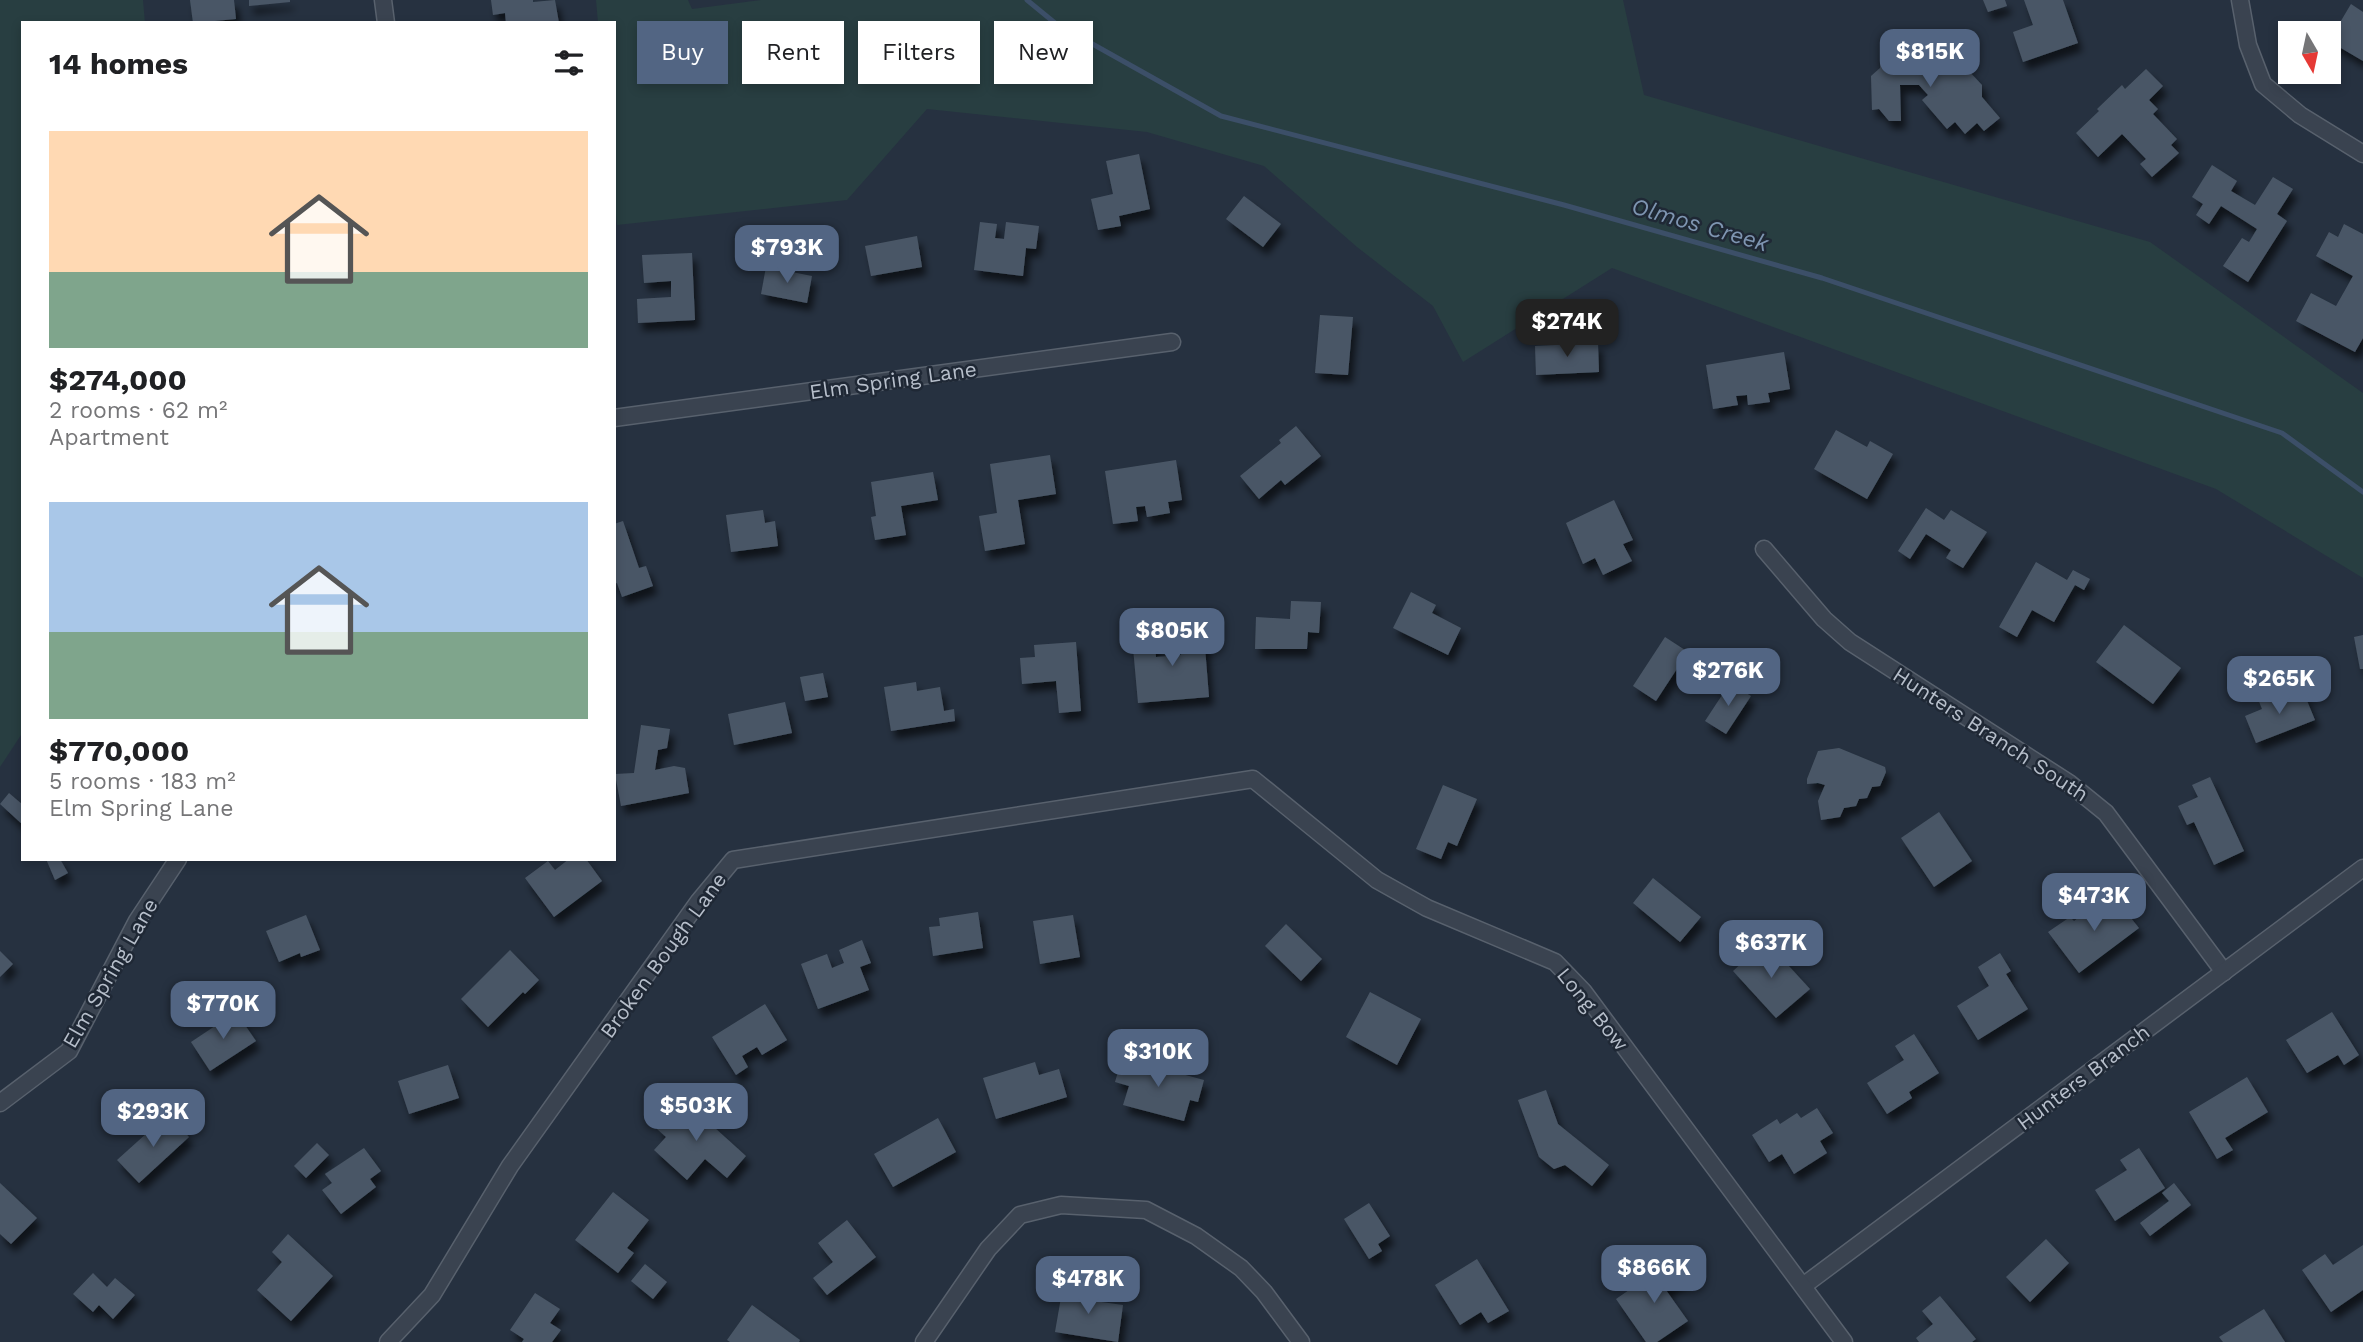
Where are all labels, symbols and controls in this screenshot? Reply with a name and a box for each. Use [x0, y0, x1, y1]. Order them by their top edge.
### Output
chip: Buy [637, 21, 728, 84]
chip: Rent [742, 21, 844, 84]
chip: Filters [858, 21, 980, 84]
chip: New [994, 21, 1093, 84]
north arrow [2278, 21, 2342, 84]
map controls [2278, 21, 2341, 84]
pin: $815K [1881, 29, 1979, 89]
text: $815K [1896, 38, 1964, 65]
icon: filters [550, 44, 588, 82]
text: 14 homes [49, 46, 188, 81]
icon: home [256, 176, 382, 302]
water label: Olmos Creek [1628, 193, 1773, 258]
pin: $793K [738, 226, 836, 285]
text: $793K [751, 234, 823, 261]
pin: $274K [1518, 300, 1616, 359]
text: $274K [1532, 308, 1602, 335]
street label: Elm Spring Lane [808, 356, 978, 404]
text: $274,000 [49, 362, 187, 397]
text: 2 rooms · 62 m² [49, 397, 227, 424]
text: Apartment [49, 424, 169, 451]
icon: home [256, 547, 382, 673]
pin: $805K [1123, 608, 1221, 668]
text: $805K [1135, 617, 1209, 644]
pin: $276K [1679, 648, 1777, 708]
pin: $265K [2230, 656, 2328, 716]
text: $276K [1692, 657, 1764, 684]
street label: Hunters Branch South [1889, 661, 2093, 807]
text: $265K [2243, 665, 2315, 692]
text: $770,000 [49, 733, 189, 768]
text: 5 rooms · 183 m² [49, 768, 236, 795]
text: Elm Spring Lane [49, 795, 234, 822]
street label: Broken Bough Lane [595, 867, 731, 1043]
pin: $473K [2045, 874, 2143, 933]
text: $473K [2058, 882, 2130, 909]
street label: Elm Spring Lane [57, 894, 163, 1052]
pin: $637K [1722, 920, 1820, 980]
text: $637K [1735, 929, 1807, 956]
street label: Long Bow [1552, 962, 1634, 1056]
pin: $770K [174, 982, 272, 1041]
text: $770K [187, 990, 259, 1017]
street label: Hunters Branch [2012, 1019, 2154, 1135]
pin: $310K [1109, 1030, 1207, 1089]
text: $310K [1123, 1038, 1193, 1065]
pin: $503K [647, 1084, 745, 1143]
pin: $293K [104, 1090, 202, 1149]
text: $503K [660, 1092, 732, 1119]
text: $293K [117, 1098, 189, 1125]
pin: $866K [1605, 1246, 1703, 1305]
text: $866K [1617, 1254, 1691, 1281]
pin: $478K [1039, 1256, 1137, 1316]
text: $478K [1052, 1265, 1124, 1292]

